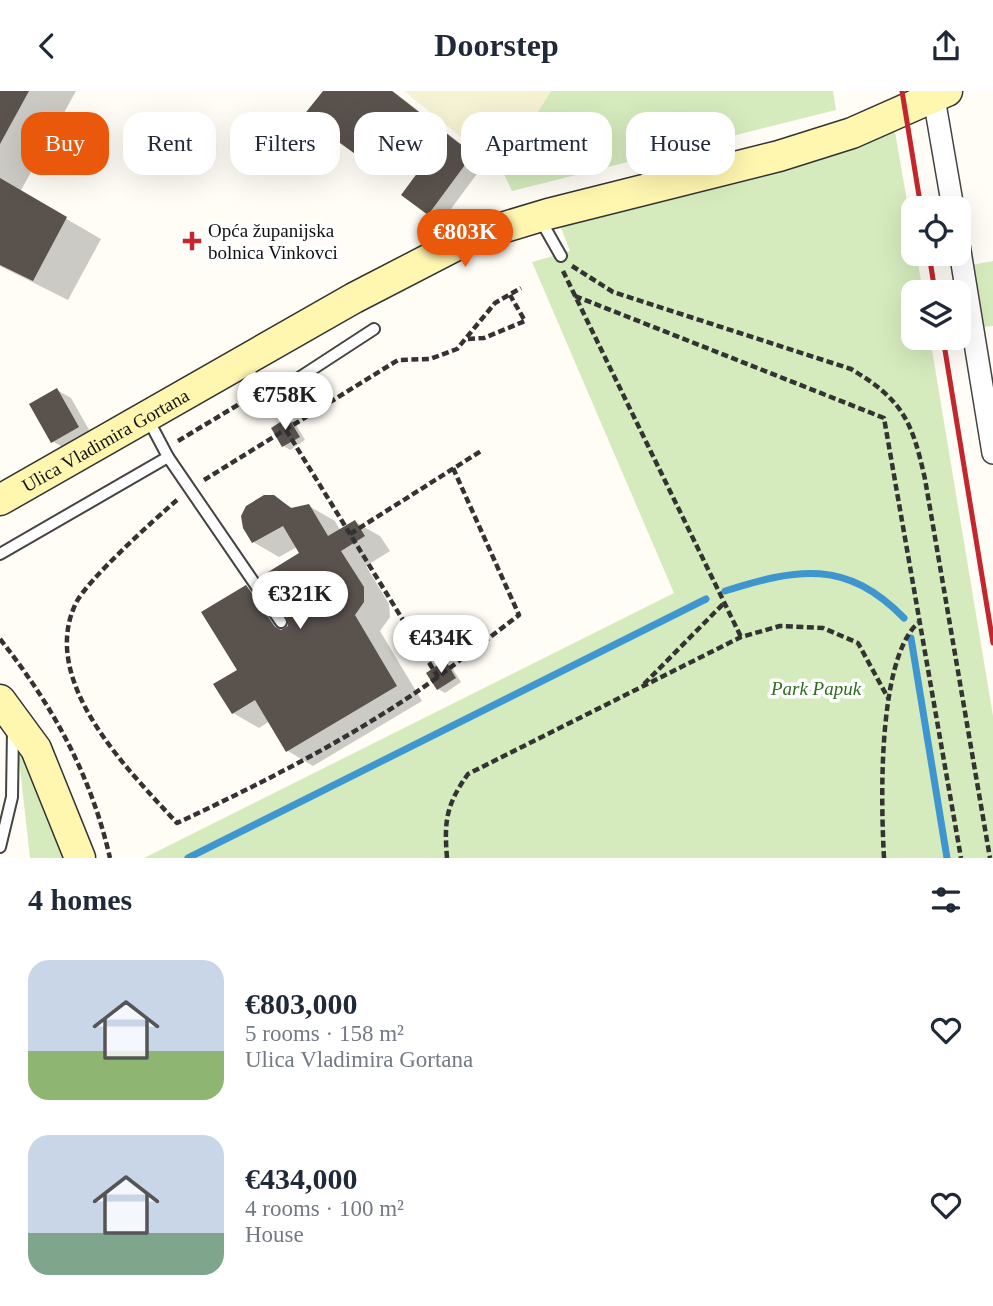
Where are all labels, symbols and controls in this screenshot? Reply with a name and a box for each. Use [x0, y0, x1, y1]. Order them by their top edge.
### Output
icon: back [28, 27, 66, 65]
text: Doorstep [434, 27, 559, 63]
icon: share [927, 27, 965, 65]
chip: Buy [21, 112, 109, 175]
chip: Rent [123, 112, 216, 175]
chip: Filters [230, 112, 340, 175]
chip: New [354, 112, 447, 175]
chip: Apartment [461, 112, 612, 175]
chip: House [626, 112, 735, 175]
map controls [901, 196, 971, 350]
button: locate [901, 196, 971, 266]
pin: €803K [416, 209, 514, 269]
text: €803K [433, 219, 497, 244]
place label: Opća županijska bolnica Vinkovci [208, 220, 338, 263]
marker: Opća županijska bolnica Vinkovci [182, 231, 202, 251]
button: layers [901, 280, 971, 350]
pin: €758K [236, 373, 334, 432]
text: €758K [253, 382, 317, 407]
street label: Ulica Vladimira Gortana [18, 384, 193, 496]
pin: €321K [251, 571, 349, 631]
text: €321K [268, 581, 332, 606]
pin: €434K [392, 615, 490, 675]
text: €434K [409, 625, 473, 650]
park label: Park Papuk [770, 678, 862, 699]
icon: filters [927, 881, 965, 919]
text: 4 homes [28, 883, 132, 916]
text: €803,000 [245, 987, 358, 1020]
icon: home [84, 988, 168, 1072]
icon: heart [927, 1011, 965, 1049]
text: 5 rooms · 158 m² [245, 1021, 404, 1046]
text: Ulica Vladimira Gortana [245, 1047, 473, 1072]
text: €434,000 [245, 1162, 358, 1195]
icon: home [84, 1163, 168, 1247]
icon: heart [927, 1186, 965, 1224]
text: 4 rooms · 100 m² [245, 1196, 404, 1221]
text: House [245, 1222, 304, 1247]

